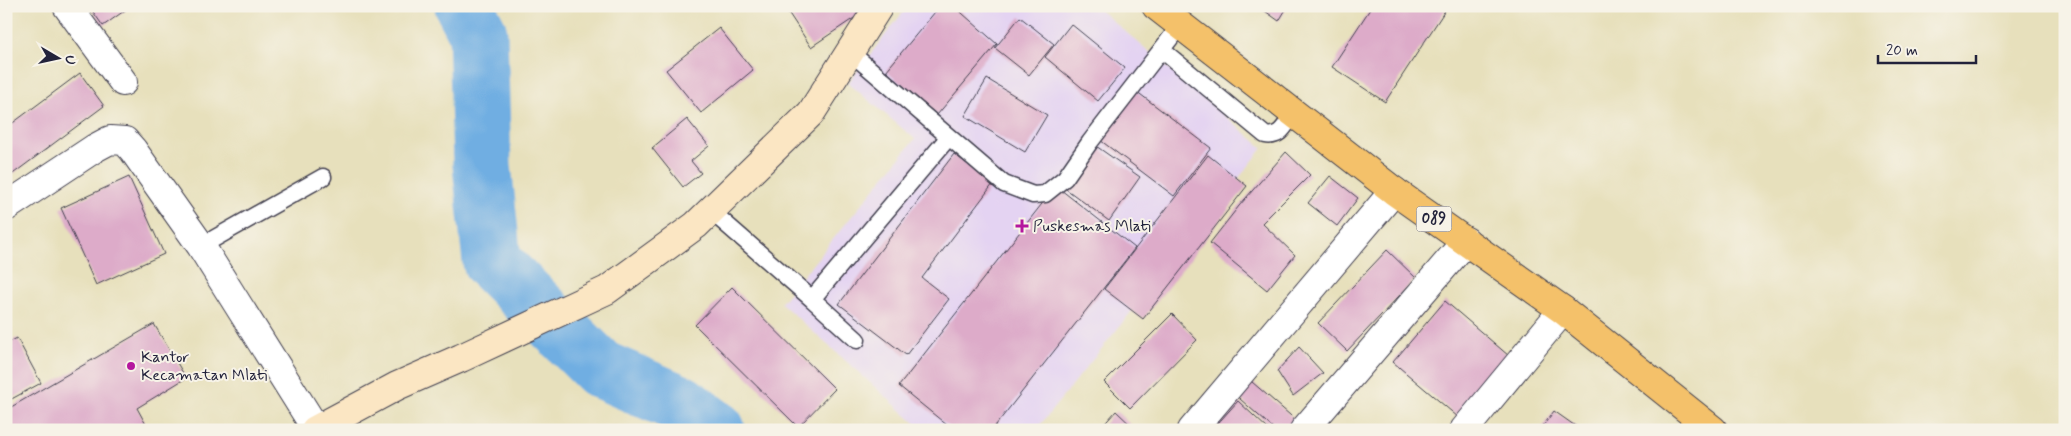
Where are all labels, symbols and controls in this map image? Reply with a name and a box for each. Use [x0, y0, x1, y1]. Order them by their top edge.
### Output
north arrow [32, 32, 82, 82]
scale bar [1878, 32, 1976, 64]
text: 20 m [1886, 41, 1918, 61]
text: U [60, 54, 79, 66]
road number: 089 [1416, 206, 1452, 232]
place label: Puskesmas Mlati [1033, 216, 1151, 237]
marker: Puskesmas Mlati [1015, 219, 1029, 233]
place label: Kantor Kecamatan Mlati [141, 347, 267, 386]
marker: Kantor Kecamatan Mlati [125, 360, 137, 372]

